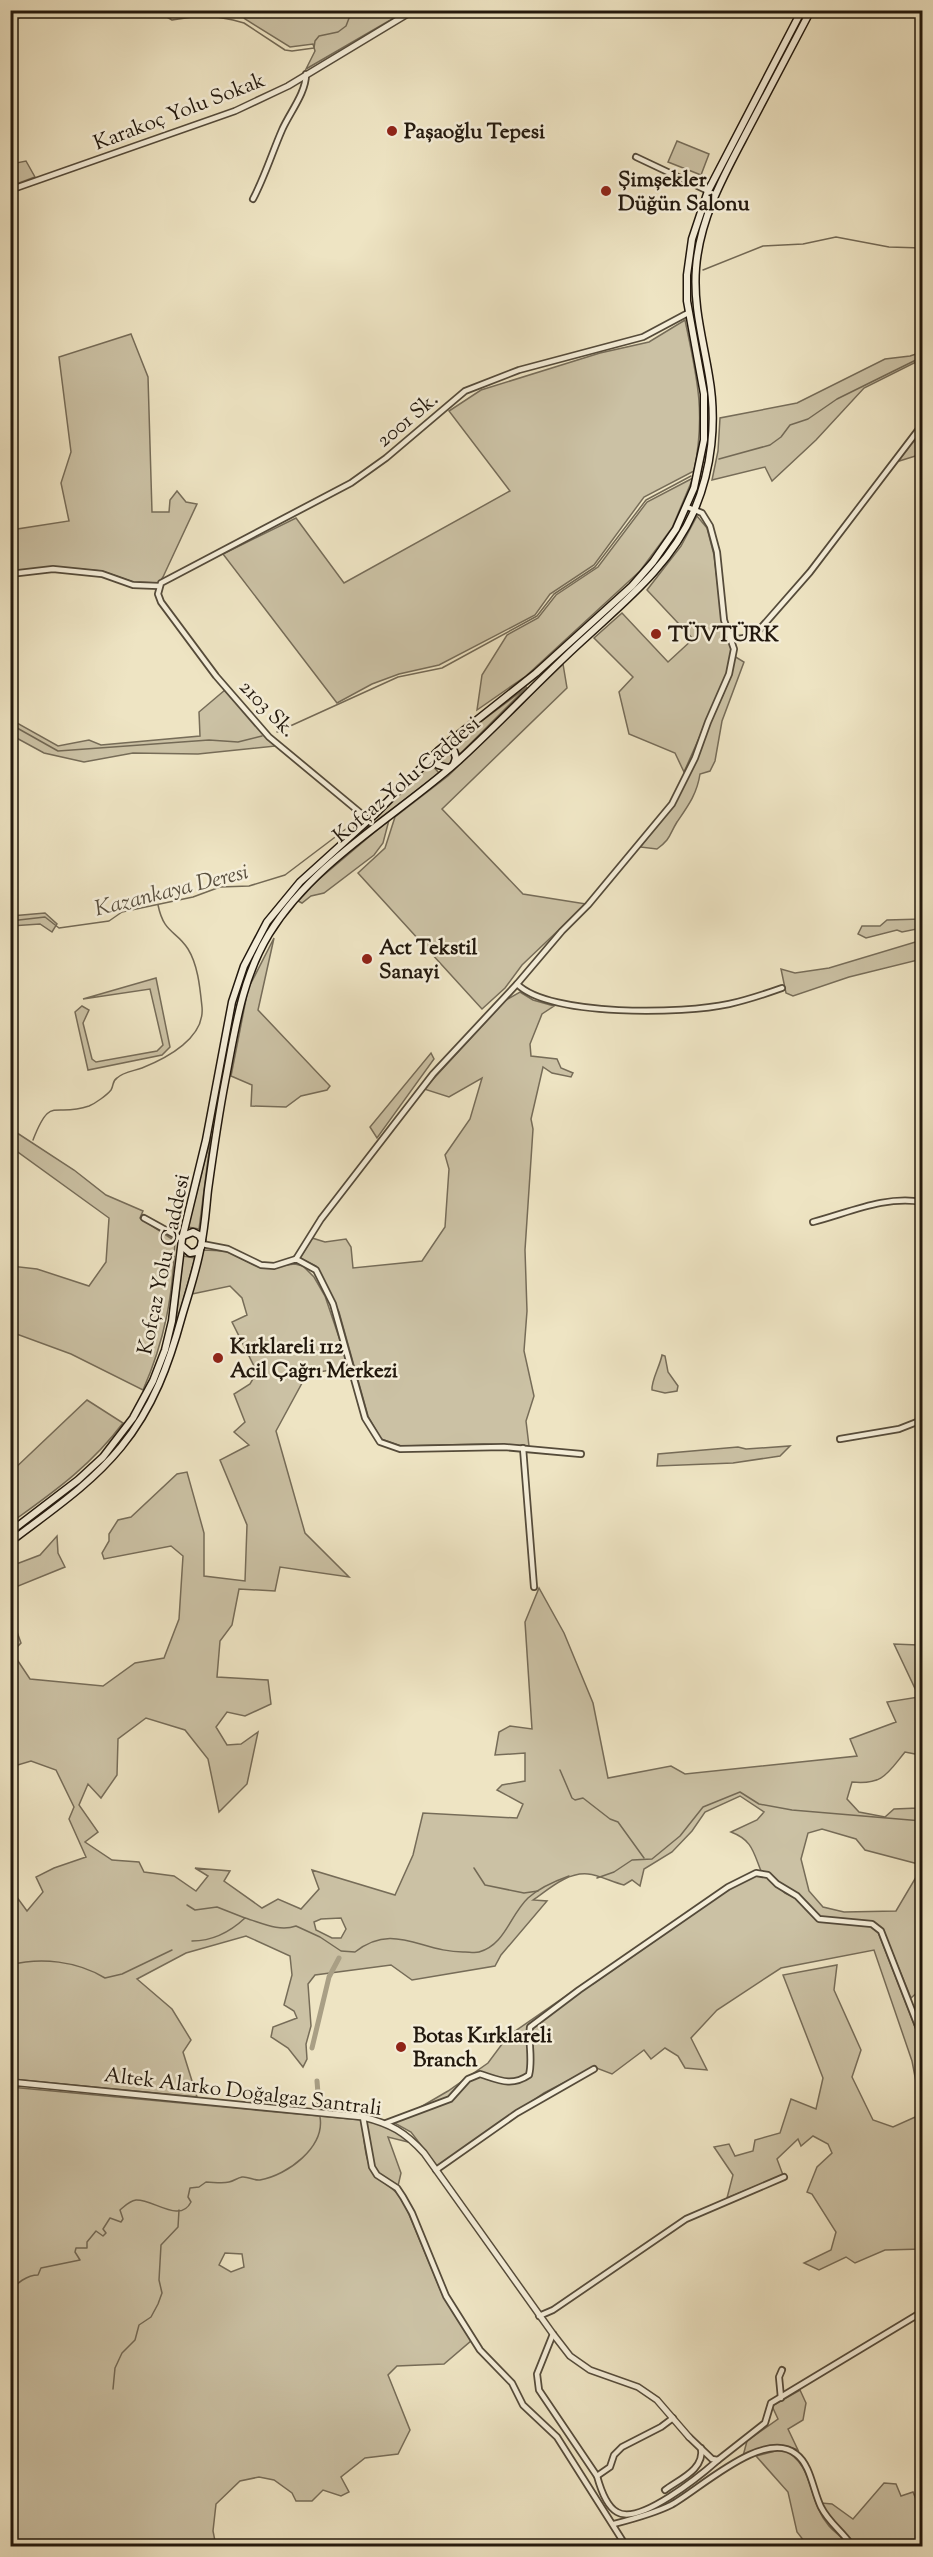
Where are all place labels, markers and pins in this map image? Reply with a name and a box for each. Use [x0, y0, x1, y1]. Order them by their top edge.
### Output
place label: Paşaoğlu Tepesi [404, 118, 545, 148]
marker: Paşaoğlu Tepesi [385, 124, 399, 138]
place label: Şimşekler Düğün Salonu [618, 166, 750, 220]
marker: Şimşekler Düğün Salonu [599, 184, 613, 198]
place label: TÜVTÜRK [668, 621, 780, 651]
marker: TÜVTÜRK [649, 627, 663, 641]
place label: Act Tekstil Sanayi [379, 934, 478, 988]
marker: Act Tekstil Sanayi [360, 952, 374, 966]
place label: Kırklareli 112 Acil Çağrı Merkezi [230, 1333, 398, 1387]
marker: Kırklareli 112 Acil Çağrı Merkezi [211, 1351, 225, 1365]
place label: Botas Kırklareli Branch [413, 2022, 552, 2076]
marker: Botas Kırklareli Branch [394, 2040, 408, 2054]

